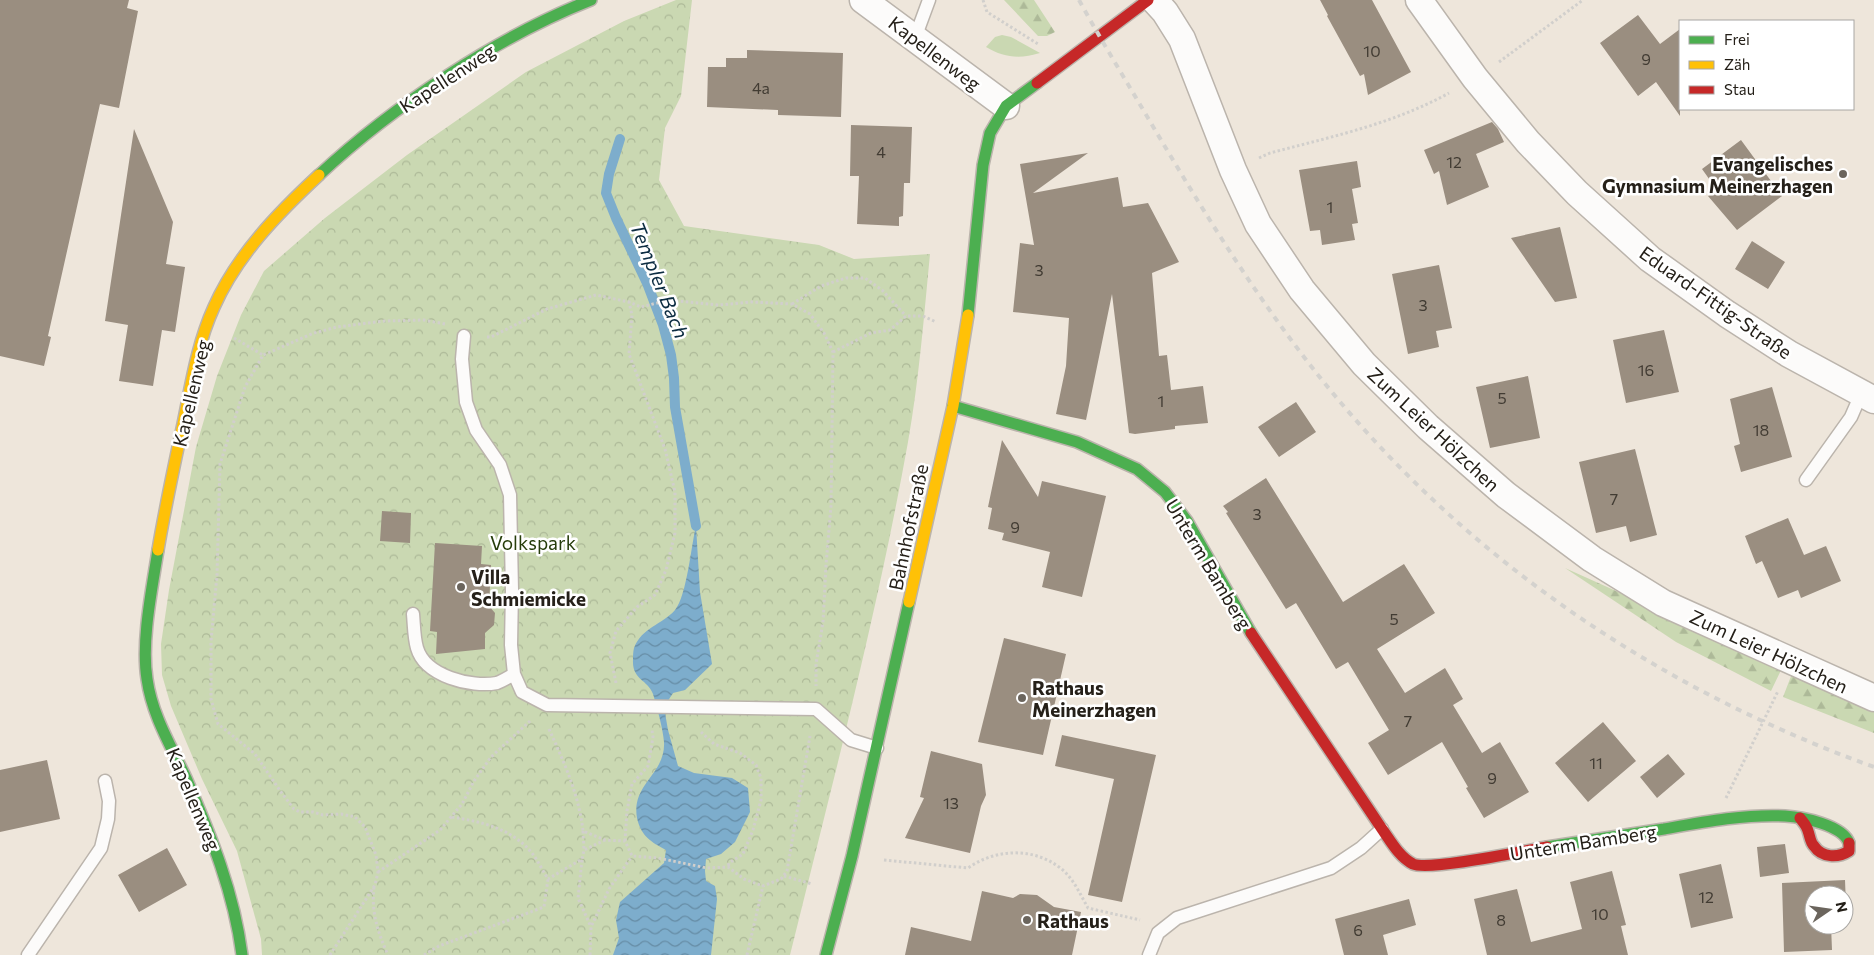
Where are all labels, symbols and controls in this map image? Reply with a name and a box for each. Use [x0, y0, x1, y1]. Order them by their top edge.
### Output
street label: Kapellenweg [884, 11, 986, 95]
legend [1679, 20, 1854, 110]
text: Frei [1724, 30, 1750, 48]
street label: Kapellenweg [395, 39, 499, 117]
house number: 10 [1363, 41, 1381, 60]
house number: 9 [1641, 49, 1651, 68]
text: Zäh [1724, 55, 1750, 73]
house number: 4a [752, 78, 770, 97]
text: Stau [1724, 80, 1755, 98]
house number: 4 [876, 142, 886, 161]
house number: 12 [1446, 152, 1462, 171]
place label: Evangelisches Gymnasium Meinerzhagen [1602, 152, 1833, 197]
marker: Evangelisches Gymnasium Meinerzhagen [1837, 168, 1849, 180]
house number: 1 [1327, 197, 1333, 216]
water label: Templer Bach [626, 218, 694, 342]
street label: Eduard-Fittig-Straße [1635, 241, 1797, 363]
house number: 3 [1034, 260, 1044, 279]
house number: 3 [1418, 295, 1428, 314]
street label: Kapellenweg [167, 337, 215, 449]
house number: 16 [1638, 360, 1654, 379]
street label: Zum Leier Hölzchen [1363, 362, 1505, 496]
house number: 5 [1497, 388, 1507, 407]
house number: 1 [1158, 391, 1164, 410]
house number: 18 [1753, 420, 1769, 439]
street label: Bahnhofstraße [883, 462, 933, 592]
house number: 7 [1610, 489, 1618, 508]
street label: Unterm Bamberg [1161, 495, 1257, 633]
house number: 3 [1252, 504, 1262, 523]
house number: 9 [1010, 517, 1020, 536]
park label: Volkspark [490, 531, 576, 554]
place label: Villa Schmiemicke [471, 565, 586, 610]
marker: Villa Schmiemicke [455, 581, 467, 593]
street label: Zum Leier Hölzchen [1686, 604, 1852, 698]
house number: 5 [1389, 609, 1399, 628]
place label: Rathaus Meinerzhagen [1032, 676, 1156, 721]
marker: Rathaus Meinerzhagen [1016, 692, 1028, 704]
house number: 7 [1404, 711, 1412, 730]
street label: Kapellenweg [162, 744, 226, 854]
house number: 11 [1589, 753, 1603, 772]
house number: 9 [1487, 768, 1497, 787]
house number: 13 [943, 793, 959, 812]
street label: Unterm Bamberg [1508, 819, 1658, 865]
north arrow [1804, 885, 1854, 935]
house number: 12 [1698, 887, 1714, 906]
text: N [1833, 900, 1852, 914]
house number: 10 [1591, 904, 1609, 923]
place label: Rathaus [1037, 909, 1109, 932]
house number: 8 [1496, 910, 1506, 929]
marker: Rathaus [1021, 914, 1033, 926]
house number: 6 [1353, 920, 1363, 939]

